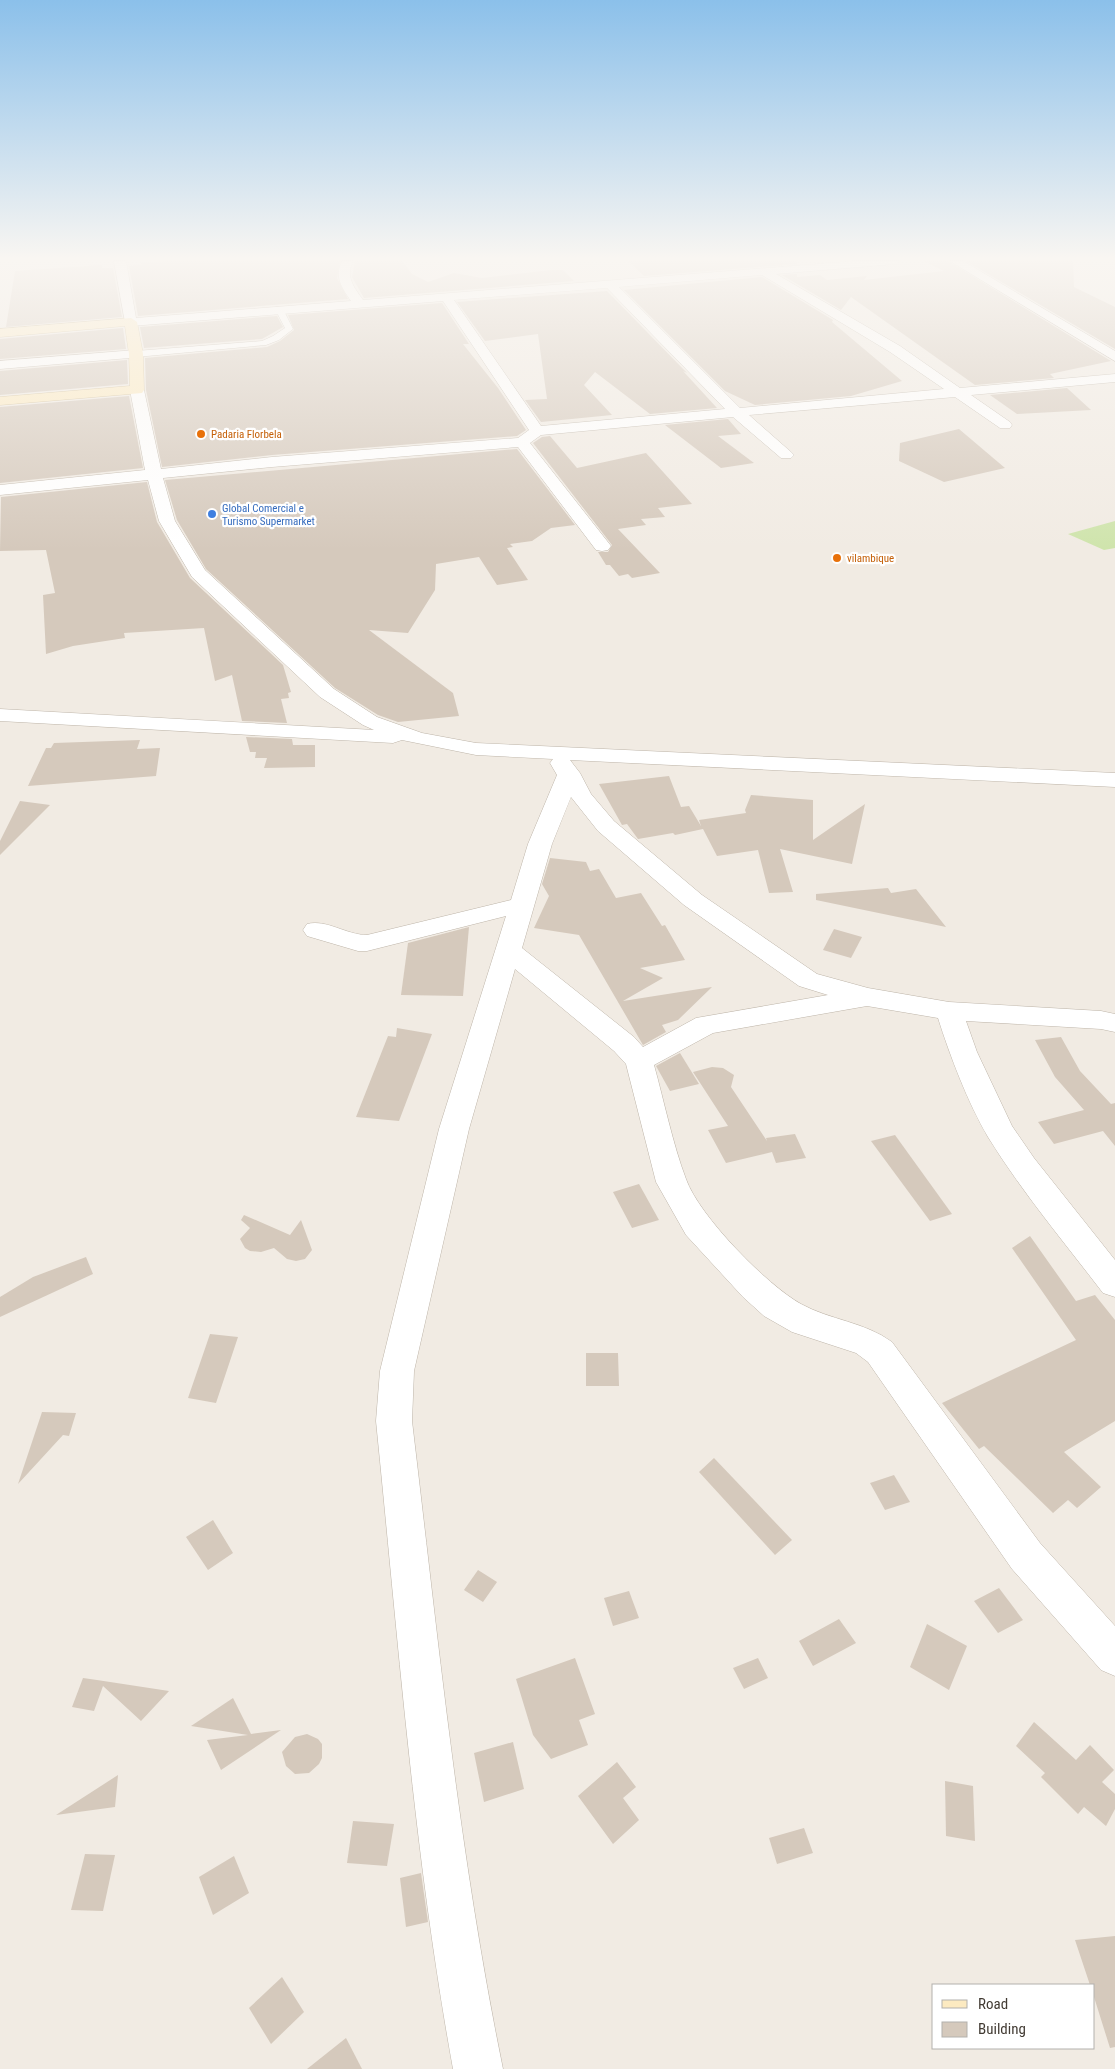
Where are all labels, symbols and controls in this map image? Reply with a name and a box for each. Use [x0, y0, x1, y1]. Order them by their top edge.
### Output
marker: Padaria Florbela [195, 428, 207, 440]
place label: Padaria Florbela [211, 428, 282, 441]
place label: Global Comercial e Turismo Supermarket [222, 502, 315, 528]
marker: Global Comercial e Turismo Supermarket [206, 508, 218, 520]
marker: vilambique [831, 552, 843, 564]
place label: vilambique [847, 552, 894, 565]
legend [932, 1984, 1095, 2049]
text: Road [978, 1995, 1008, 2013]
text: Building [978, 2020, 1026, 2038]

